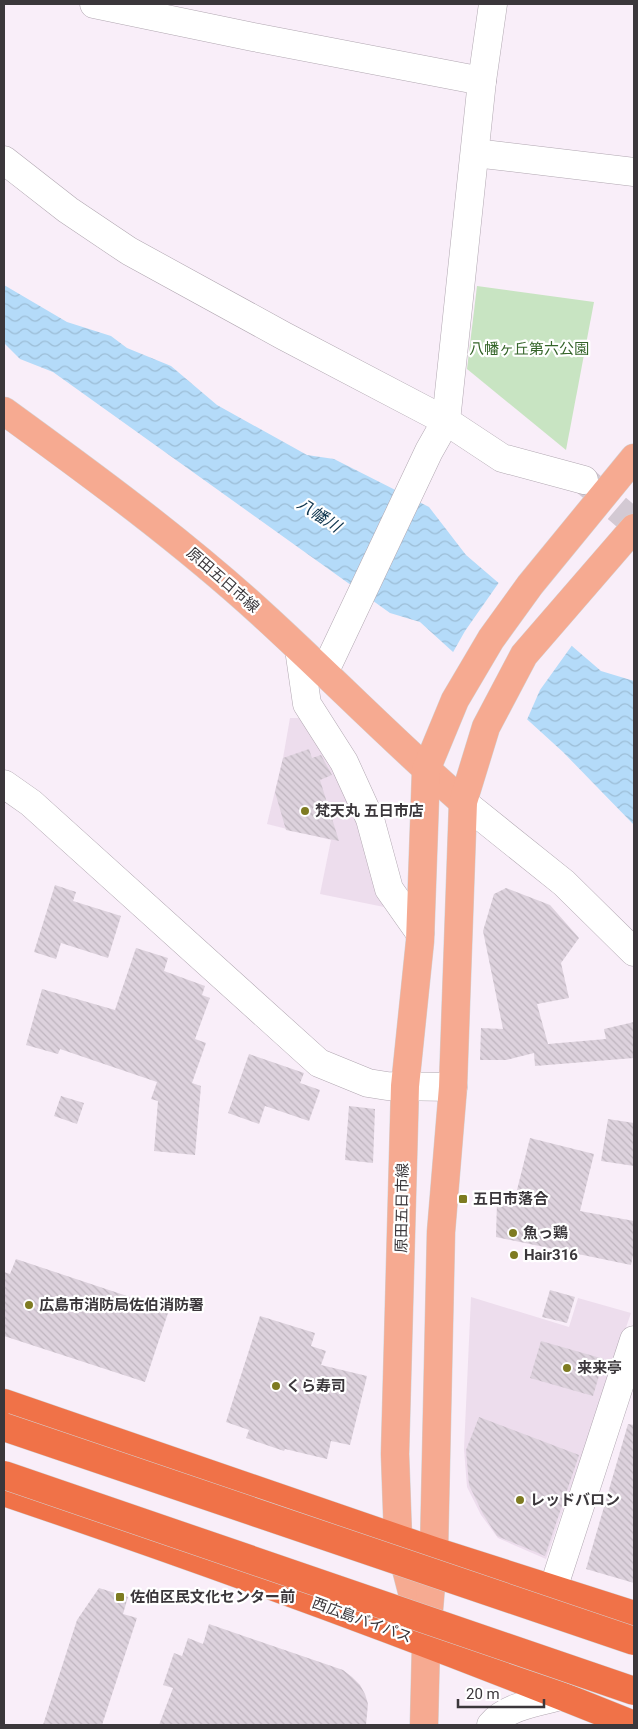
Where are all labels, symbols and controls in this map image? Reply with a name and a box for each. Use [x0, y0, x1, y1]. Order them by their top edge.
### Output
park label: 八幡ヶ丘第六公園 [469, 340, 589, 358]
water label: 八幡川 [294, 494, 346, 537]
street label: 原田五日市線 [183, 544, 263, 616]
place label: 梵天丸 五日市店 [315, 802, 424, 820]
marker: 梵天丸 五日市店 [299, 805, 311, 817]
street label: 原田五日市線 [392, 1163, 412, 1253]
place label: 五日市落合 [473, 1190, 549, 1208]
marker: 五日市落合 [457, 1193, 469, 1205]
place label: 魚っ鶏 [523, 1224, 568, 1242]
marker: 魚っ鶏 [507, 1227, 519, 1239]
place label: Hair316 [524, 1246, 578, 1264]
marker: Hair316 [508, 1249, 520, 1261]
place label: 広島市消防局佐伯消防署 [39, 1296, 204, 1314]
marker: 広島市消防局佐伯消防署 [23, 1299, 35, 1311]
place label: 来来亭 [577, 1359, 622, 1377]
marker: 来来亭 [561, 1362, 573, 1374]
place label: くら寿司 [286, 1377, 346, 1395]
marker: くら寿司 [270, 1380, 282, 1392]
place label: レッドバロン [530, 1491, 620, 1509]
marker: レッドバロン [514, 1494, 526, 1506]
place label: 佐伯区民文化センター前 [130, 1588, 295, 1606]
marker: 佐伯区民文化センター前 [114, 1591, 126, 1603]
street label: 西広島バイパス [310, 1594, 414, 1646]
scale bar [458, 1676, 544, 1708]
text: 20 m [466, 1685, 500, 1703]

